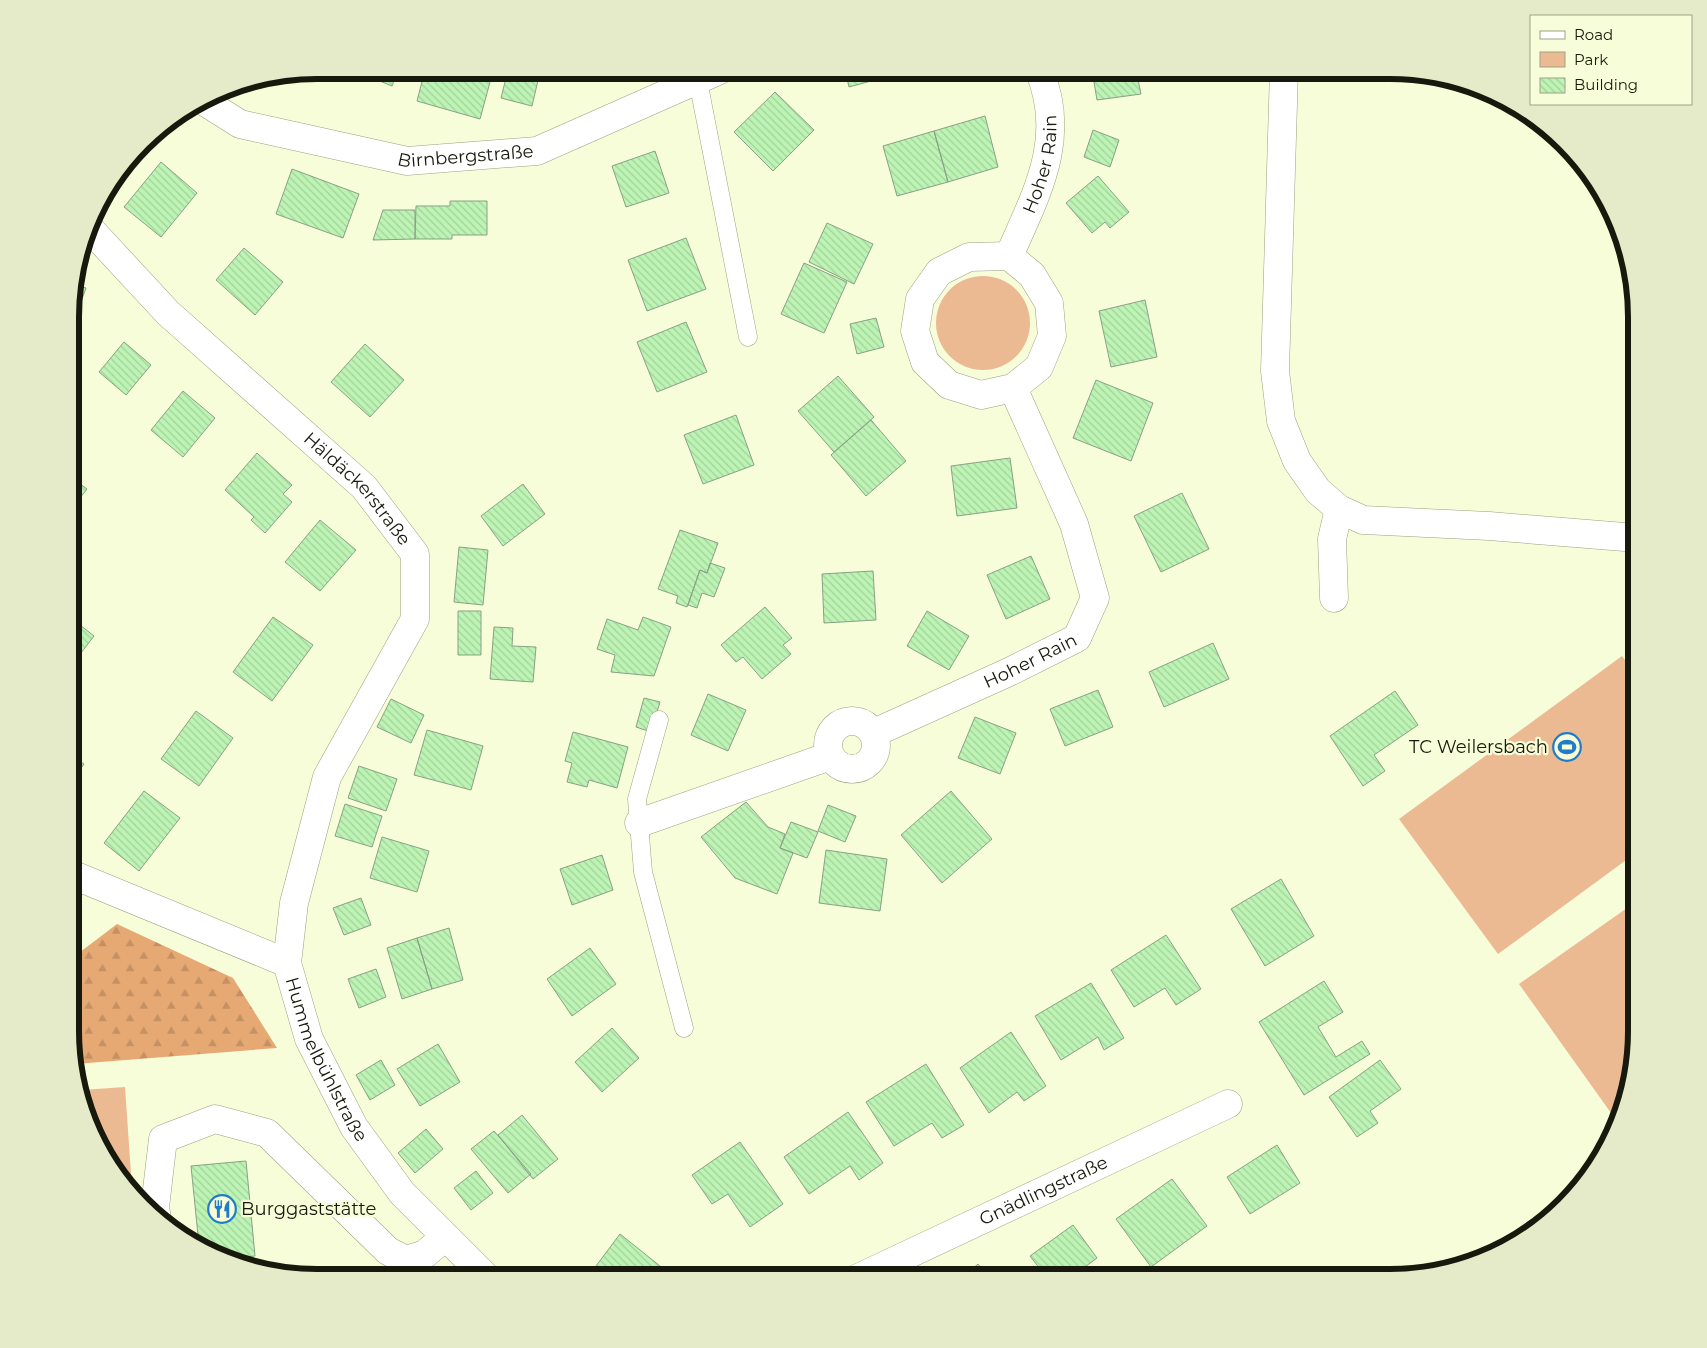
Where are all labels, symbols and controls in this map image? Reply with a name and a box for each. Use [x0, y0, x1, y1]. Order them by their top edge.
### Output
legend [1530, 15, 1692, 105]
text: Road [1574, 25, 1613, 44]
text: Park [1574, 50, 1608, 69]
text: Building [1574, 75, 1638, 94]
street label: Hoher Rain [1018, 114, 1062, 217]
street label: Birnbergstraße [395, 140, 534, 173]
street label: Häldäckerstraße [299, 428, 416, 550]
street label: Hoher Rain [980, 629, 1081, 693]
sports icon: TC Weilersbach [1552, 732, 1582, 762]
place label: TC Weilersbach [1409, 736, 1548, 758]
street label: Hummelbühlstraße [281, 975, 372, 1146]
street label: Gnädlingstraße [976, 1151, 1111, 1230]
restaurant icon: Burggaststätte [207, 1194, 237, 1224]
place label: Burggaststätte [241, 1198, 376, 1220]

